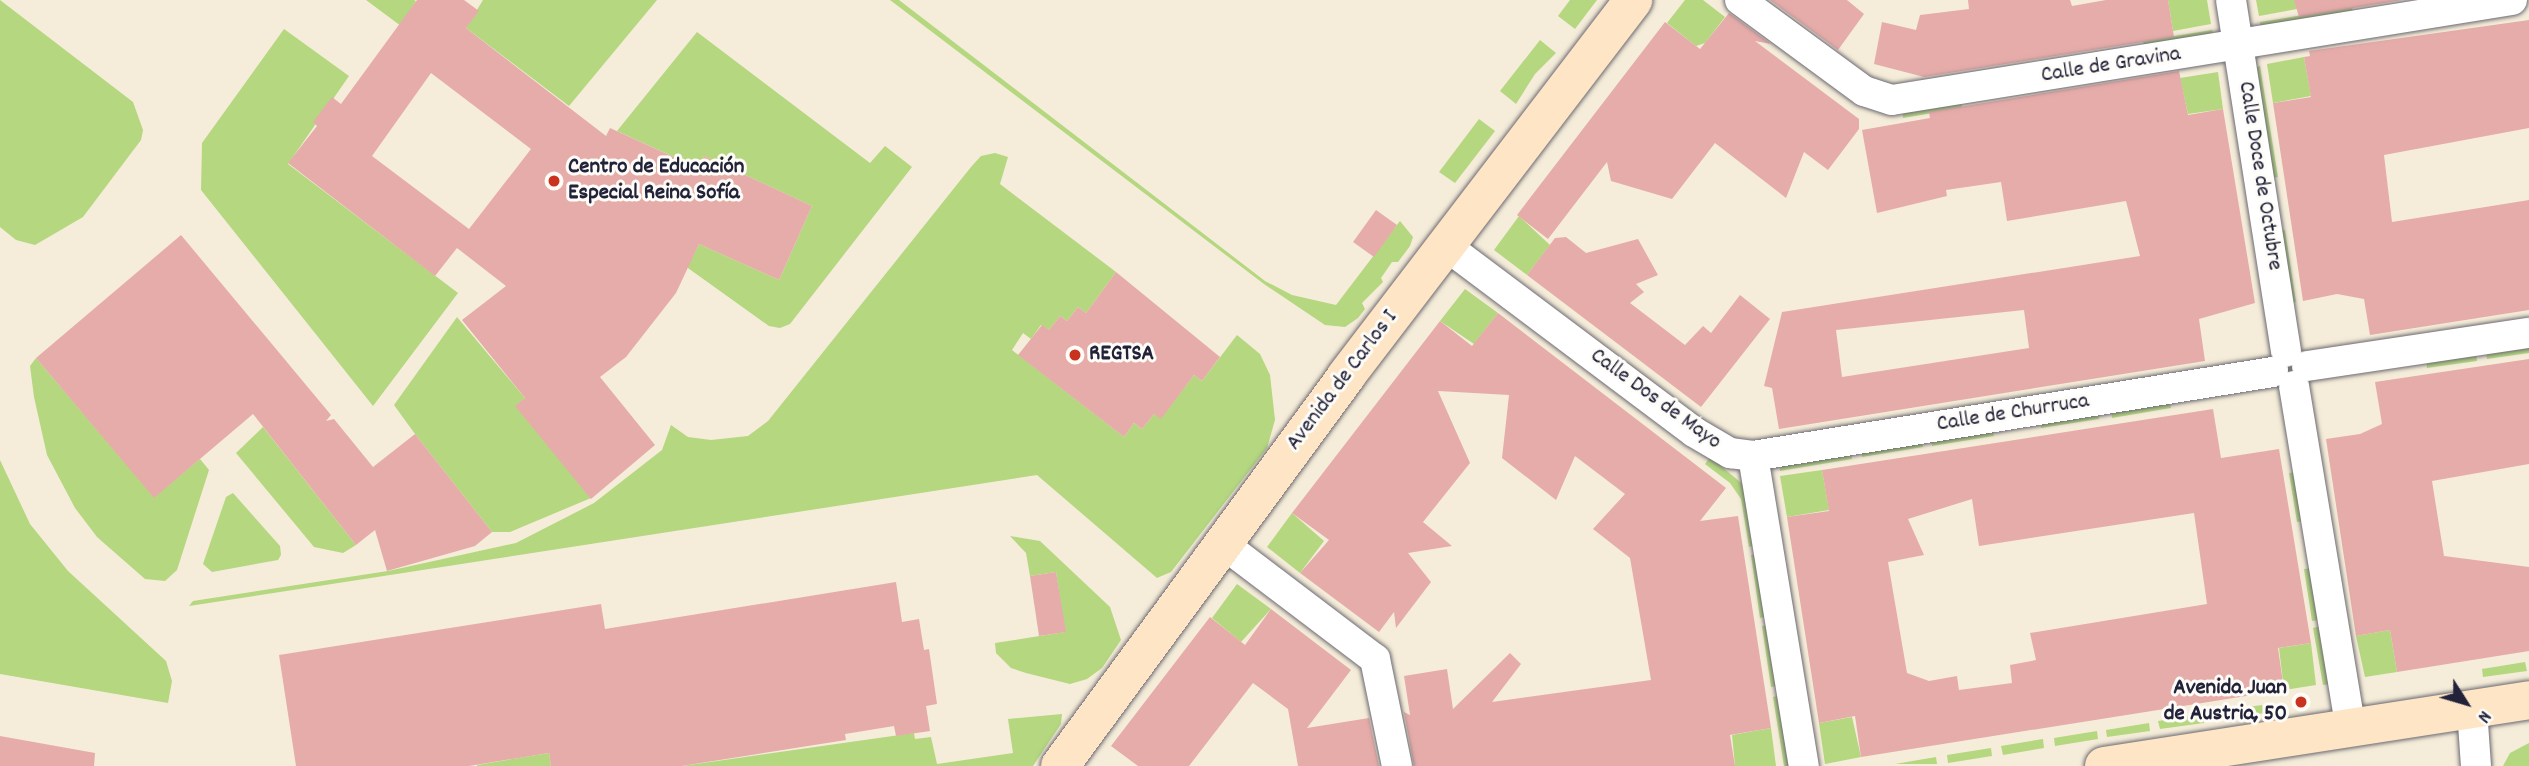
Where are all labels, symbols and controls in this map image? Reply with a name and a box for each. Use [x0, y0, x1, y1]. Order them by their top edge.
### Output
street label: Calle de Gravina [2039, 41, 2183, 91]
street label: Calle Doce de Octubre [2230, 80, 2288, 272]
place label: Centro de Educación Especial Reina Sofía [568, 154, 744, 208]
marker: Centro de Educación Especial Reina Sofía [546, 173, 562, 189]
street label: Avenida de Carlos I [1281, 305, 1405, 457]
place label: REGTSA [1089, 341, 1154, 369]
street label: Calle Dos de Mayo [1584, 343, 1726, 457]
marker: REGTSA [1067, 347, 1083, 363]
street label: Calle de Churruca [1935, 388, 2091, 440]
north arrow [2431, 668, 2501, 738]
place label: Avenida Juan de Austria, 50 [2164, 675, 2287, 729]
marker: Avenida Juan de Austria, 50 [2293, 694, 2309, 710]
text: N [2470, 704, 2497, 728]

